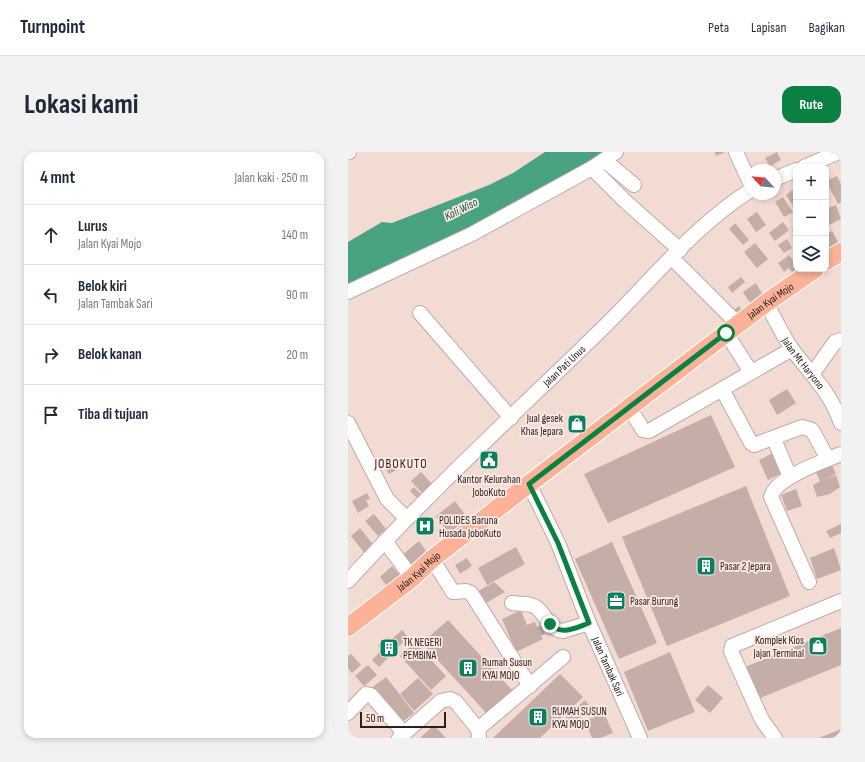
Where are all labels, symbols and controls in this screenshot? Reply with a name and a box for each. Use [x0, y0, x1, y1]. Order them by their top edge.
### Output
text: Turnpoint [20, 16, 85, 39]
text: Peta [708, 19, 729, 36]
text: Lapisan [751, 19, 786, 36]
text: Bagikan [808, 19, 845, 36]
button: Rute [782, 86, 841, 123]
text: Lokasi kami [24, 88, 138, 121]
north arrow [745, 164, 781, 200]
map controls [793, 164, 829, 272]
button: + [793, 164, 829, 200]
text: 4 mnt [40, 168, 75, 188]
text: Jalan kaki · 250 m [234, 170, 308, 186]
water label: Kali Wiso [442, 195, 481, 224]
button: − [793, 200, 829, 236]
text: Lurus [78, 217, 107, 236]
icon: ahead [40, 224, 62, 246]
text: 140 m [282, 227, 308, 243]
text: Jalan Kyai Mojo [78, 236, 141, 252]
button: layers [793, 236, 829, 272]
text: Belok kiri [78, 277, 127, 296]
street label: Jalan Kyai Mojo [744, 280, 797, 322]
icon: left [40, 284, 62, 306]
text: 90 m [286, 287, 308, 303]
text: Jalan Tambak Sari [78, 296, 153, 312]
route start [717, 324, 735, 342]
street label: Jalan Mt Haryono [779, 334, 827, 392]
street label: Jalan Pati Unus [540, 343, 588, 390]
icon: right [40, 344, 62, 366]
text: Belok kanan [78, 345, 142, 364]
text: 20 m [286, 347, 308, 363]
icon: arrive [40, 404, 62, 426]
text: Tiba di tujuan [78, 405, 148, 424]
place label: Jual gesek Khas Jepara [521, 412, 564, 438]
shop icon: Jual gesek Khas Jepara [566, 413, 588, 435]
public building icon: Kantor Kelurahan JoboKuto [478, 449, 500, 471]
district label: JOBOKUTO [373, 456, 428, 472]
place label: Kantor Kelurahan JoboKuto [457, 473, 521, 499]
place label: POLIDES Baruna Husada JoboKuto [439, 514, 502, 540]
hospital icon: POLIDES Baruna Husada JoboKuto [414, 515, 436, 537]
street label: Jalan Kyai Mojo [394, 549, 444, 595]
building icon: Pasar 2 Jepara [695, 555, 717, 577]
place label: Pasar 2 Jepara [720, 560, 771, 573]
office icon: Pasar Burung [605, 590, 627, 612]
place label: Pasar Burung [630, 595, 679, 608]
route end [541, 615, 559, 633]
street label: Jalan Tambak Sari [589, 634, 627, 698]
place label: Komplek Kios Jajan Terminal [752, 634, 804, 660]
shop icon: Komplek Kios Jajan Terminal [807, 635, 829, 657]
place label: TK NEGERI PEMBINA [403, 636, 442, 662]
building icon: TK NEGERI PEMBINA [378, 637, 400, 659]
place label: Rumah Susun KYAI MOJO [482, 656, 532, 682]
building icon: Rumah Susun KYAI MOJO [457, 657, 479, 679]
place label: RUMAH SUSUN KYAI MOJO [552, 705, 607, 731]
building icon: RUMAH SUSUN KYAI MOJO [527, 706, 549, 728]
scale bar [360, 710, 446, 729]
text: 50 m [366, 712, 384, 725]

